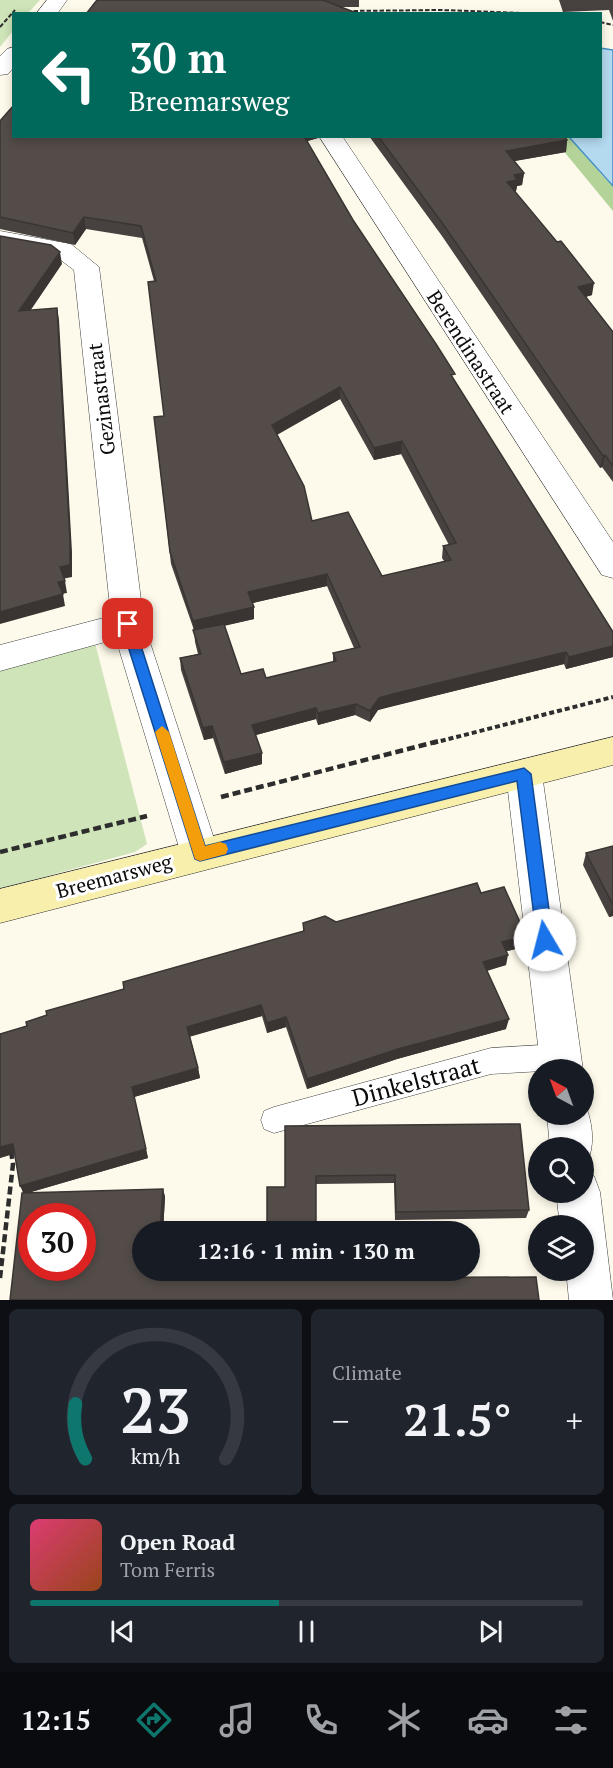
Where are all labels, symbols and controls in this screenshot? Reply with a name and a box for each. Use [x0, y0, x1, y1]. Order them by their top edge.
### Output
text: 30 m [129, 29, 227, 85]
icon: left [30, 36, 108, 114]
text: Breemarsweg [129, 83, 289, 119]
street label: Berendinastraat [421, 285, 521, 420]
street label: Gezinastraat [81, 341, 121, 457]
pin [102, 598, 153, 649]
icon: arrive [111, 607, 144, 640]
street label: Breemarsweg [53, 847, 175, 904]
position arrow [513, 908, 577, 972]
street label: Dinkelstraat [348, 1049, 484, 1113]
north arrow [528, 1059, 594, 1125]
map controls [528, 1059, 594, 1281]
button: search [528, 1137, 594, 1203]
speed limit sign: 30 [18, 1203, 96, 1281]
button: layers [528, 1215, 594, 1281]
text: 12:16 · 1 min · 130 m [197, 1236, 415, 1265]
text: Climate [332, 1359, 402, 1386]
text: 23 [120, 1368, 191, 1451]
text: 21.5° [403, 1389, 512, 1449]
text: − [332, 1399, 350, 1442]
text: + [565, 1399, 583, 1442]
text: km/h [131, 1442, 181, 1470]
text: Open Road [120, 1527, 235, 1556]
text: Tom Ferris [120, 1556, 215, 1583]
icon: previous [106, 1615, 139, 1648]
icon: pause [290, 1615, 323, 1648]
icon: next [474, 1615, 507, 1648]
icon: directions [133, 1699, 175, 1741]
icon: music [216, 1699, 258, 1741]
icon: phone [300, 1699, 342, 1741]
icon: climate [383, 1699, 425, 1741]
icon: car [467, 1699, 509, 1741]
icon: filters [550, 1699, 592, 1741]
text: 12:15 [21, 1702, 91, 1738]

